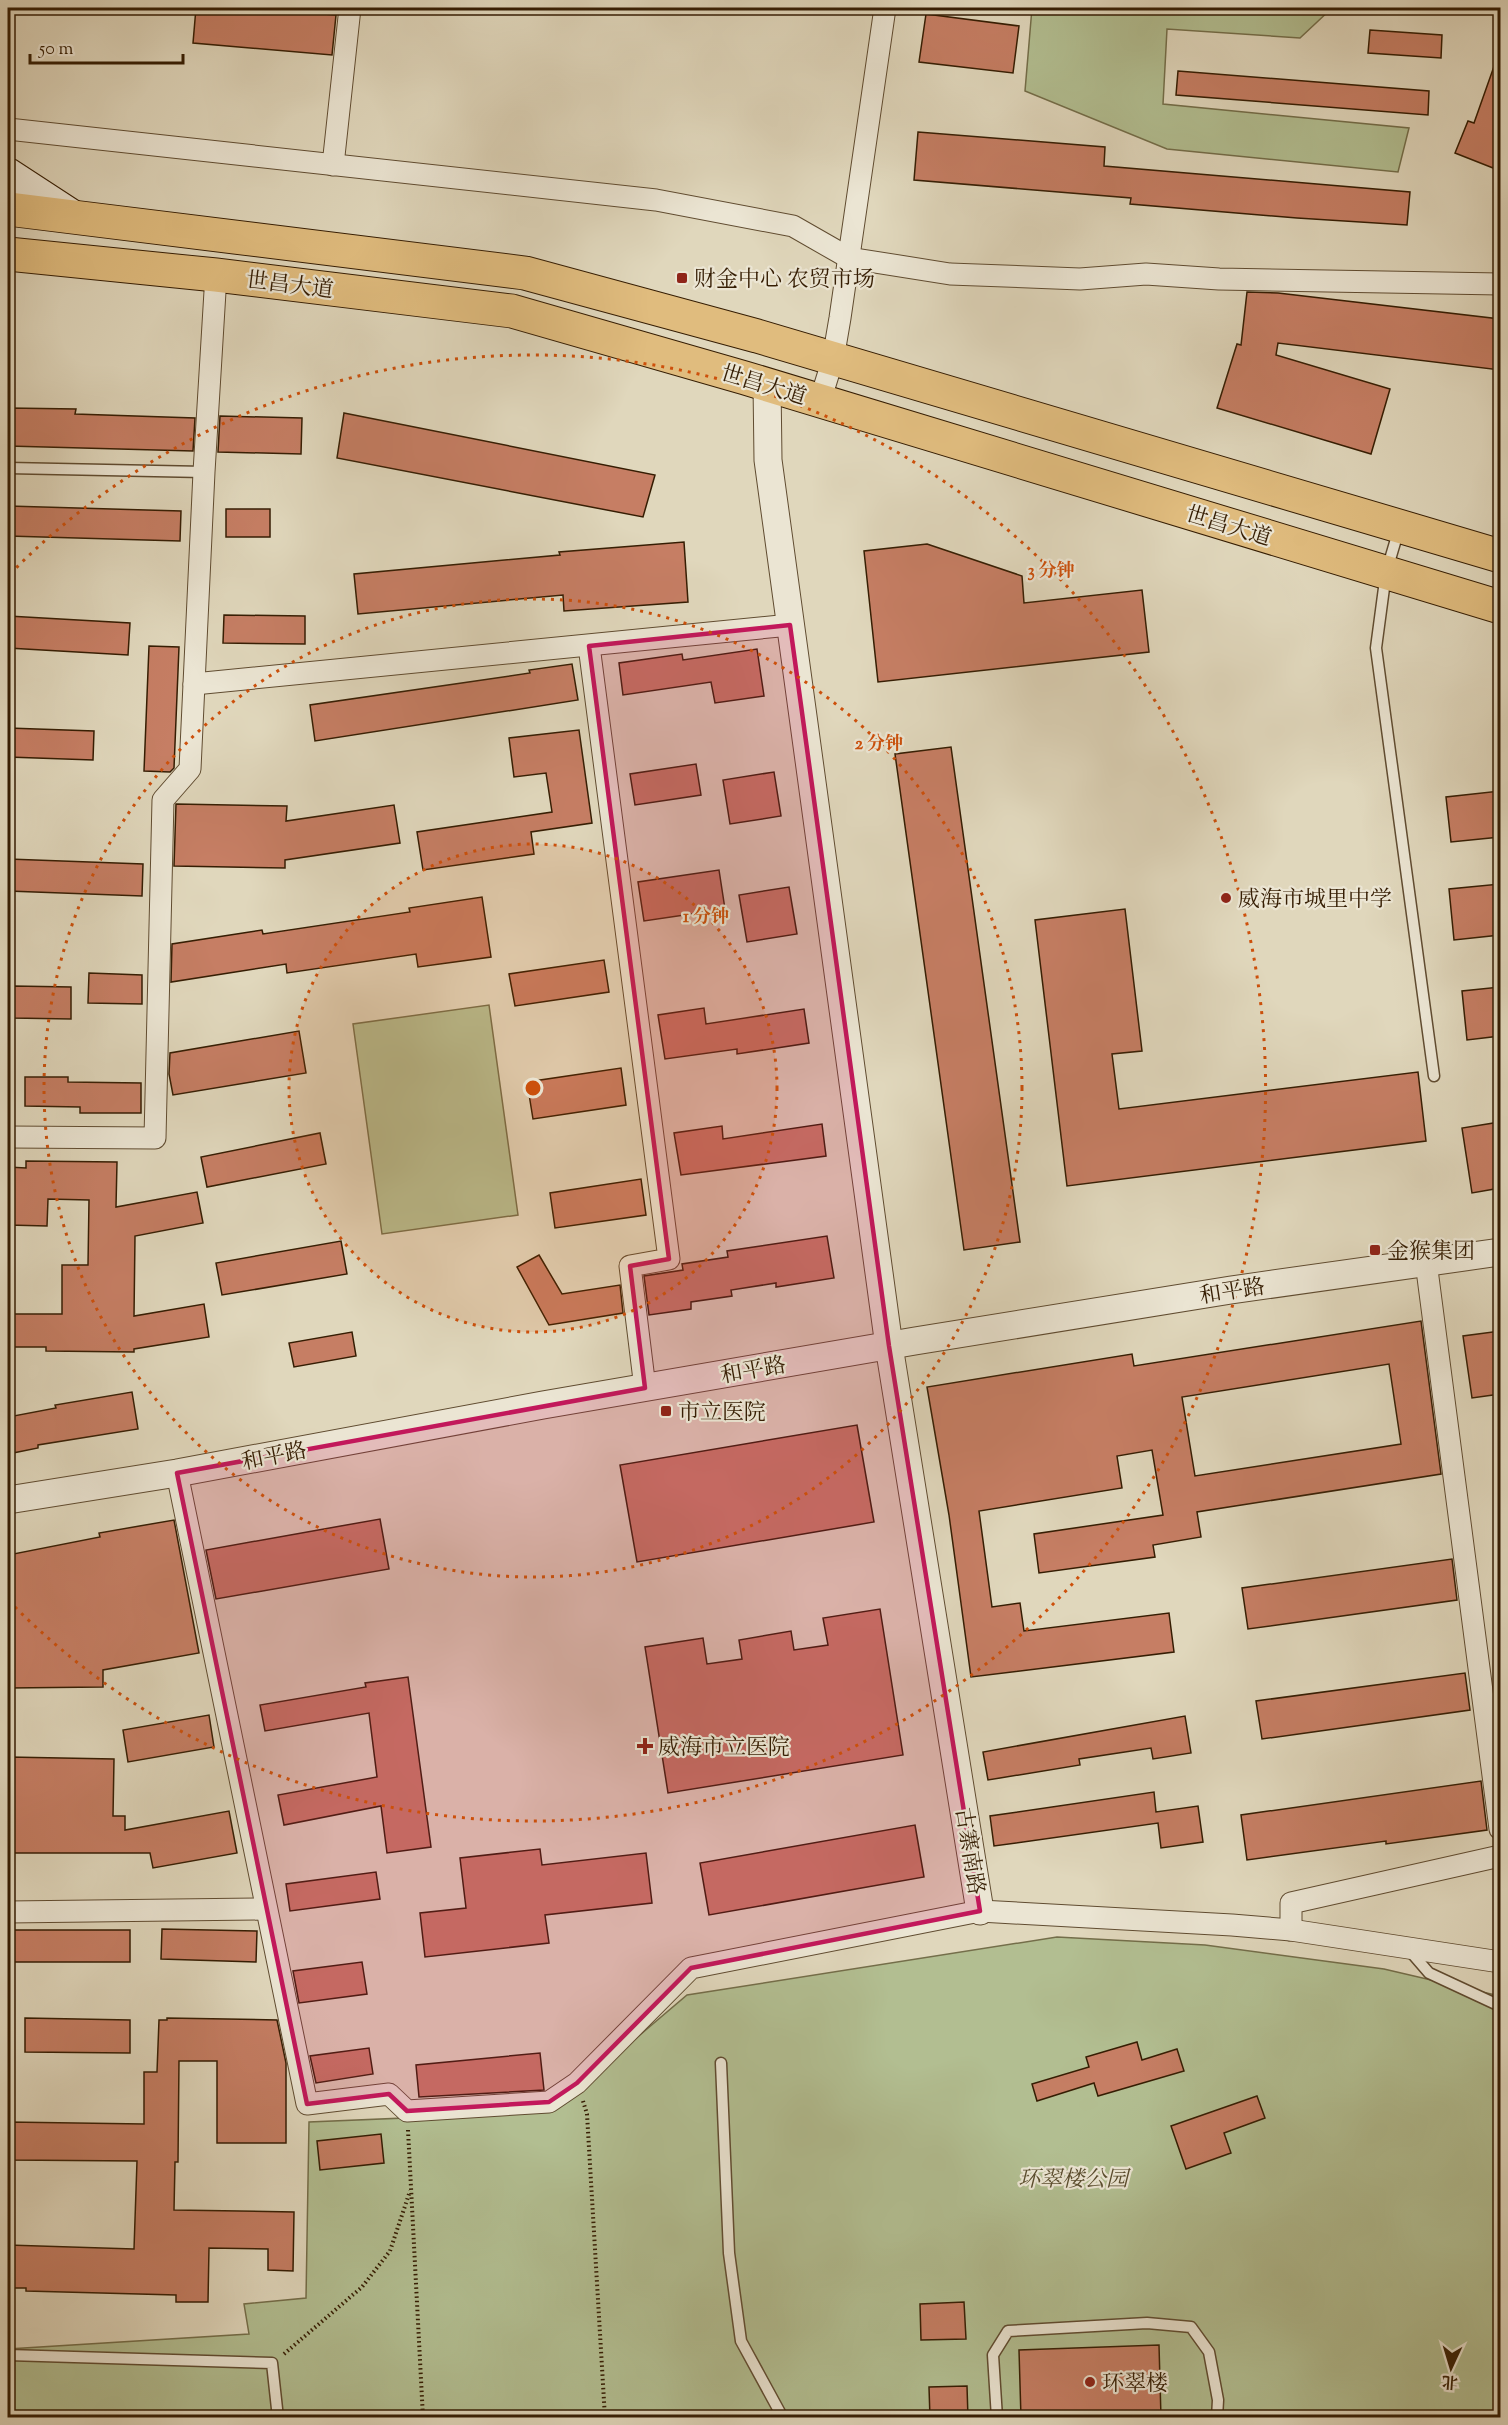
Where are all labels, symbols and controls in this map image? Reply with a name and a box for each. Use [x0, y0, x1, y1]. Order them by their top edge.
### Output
scale bar [30, 27, 183, 65]
text: 50 m [38, 37, 74, 63]
place label: 财金中心 农贸市场 [694, 265, 875, 297]
street label: 世昌大道 [244, 266, 335, 308]
marker: 财金中心 农贸市场 [675, 271, 689, 285]
street label: 世昌大道 [716, 359, 810, 415]
street label: 世昌大道 [1181, 500, 1275, 556]
text: 3 分钟 [1027, 559, 1075, 585]
text: 2 分钟 [855, 732, 903, 758]
place label: 威海市城里中学 [1238, 885, 1392, 917]
marker: 威海市城里中学 [1219, 891, 1233, 905]
text: 1 分钟 [683, 905, 729, 931]
centre of rings [523, 1078, 543, 1098]
place label: 金猴集团 [1387, 1237, 1475, 1269]
marker: 金猴集团 [1368, 1243, 1382, 1257]
street label: 和平路 [1197, 1272, 1268, 1314]
street label: 和平路 [718, 1350, 789, 1393]
place label: 市立医院 [678, 1398, 766, 1430]
marker: 市立医院 [659, 1404, 673, 1418]
street label: 和平路 [239, 1436, 310, 1480]
place label: 威海市立医院 [658, 1733, 790, 1765]
marker: 威海市立医院 [636, 1737, 654, 1755]
street label: 古寨南路 [945, 1806, 991, 1897]
park label: 环翠楼公园 [1018, 2165, 1131, 2197]
north arrow [1421, 2338, 1481, 2398]
text: 北 [1441, 2368, 1459, 2393]
place label: 环翠楼 [1102, 2369, 1168, 2401]
marker: 环翠楼 [1083, 2375, 1097, 2389]

